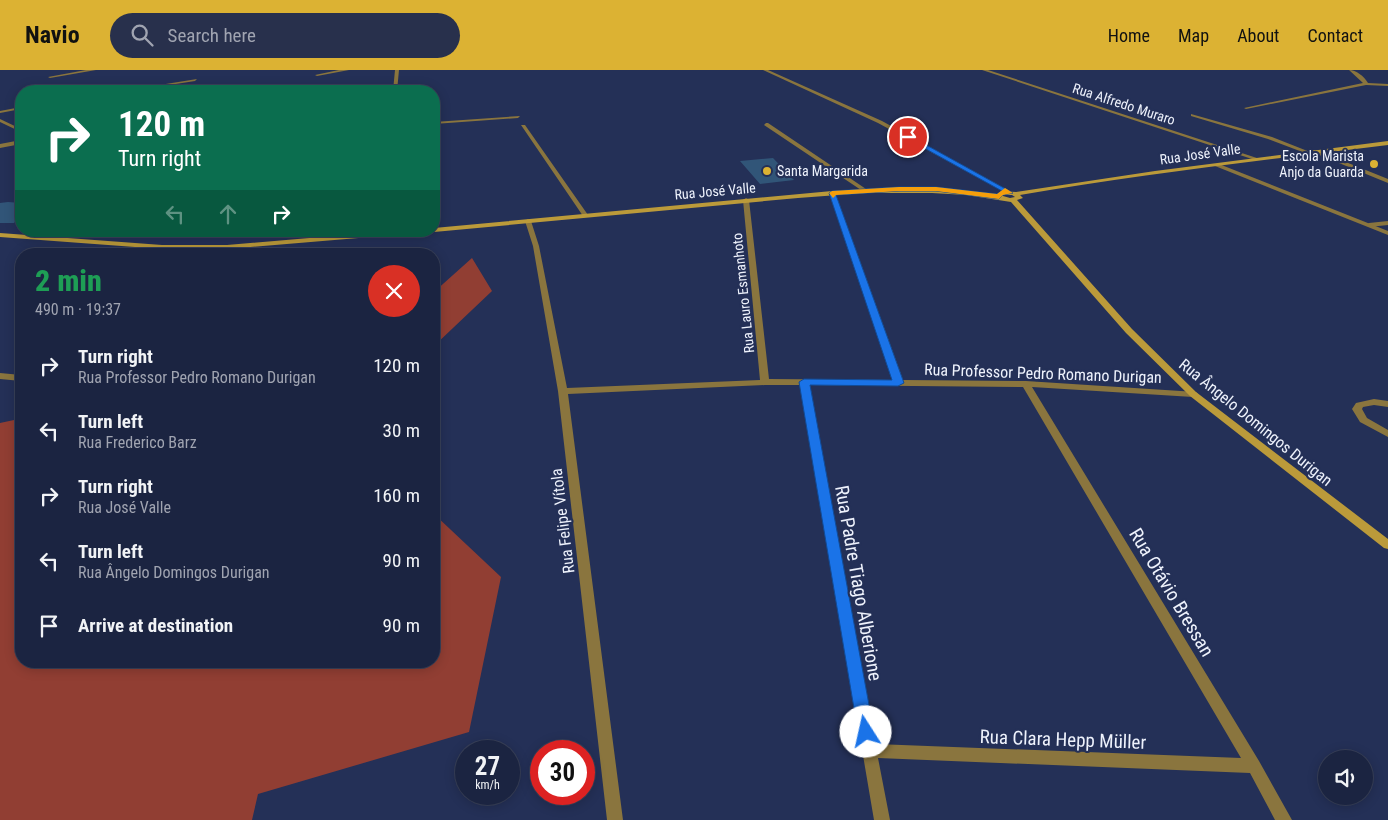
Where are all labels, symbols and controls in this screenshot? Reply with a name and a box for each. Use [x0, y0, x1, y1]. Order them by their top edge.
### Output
search box [110, 13, 460, 58]
text: Navio [25, 21, 80, 49]
icon: search [128, 21, 156, 49]
text: Search here [168, 24, 256, 47]
text: Home [1108, 25, 1150, 46]
text: Map [1178, 25, 1209, 46]
text: About [1237, 25, 1279, 46]
text: Contact [1307, 25, 1363, 46]
street label: Rua Alfredo Muraro [1071, 80, 1177, 128]
text: 120 m [118, 104, 205, 145]
icon: right [35, 105, 100, 170]
pin [887, 116, 929, 158]
icon: arrive [894, 123, 922, 151]
street label: Rua José Valle [1159, 140, 1242, 168]
text: Turn right [118, 146, 201, 171]
place label: Escola Marista Anjo da Guarda [1279, 148, 1364, 180]
marker: Escola Marista Anjo da Guarda [1368, 158, 1380, 170]
place label: Santa Margarida [777, 163, 868, 179]
marker: Santa Margarida [761, 165, 773, 177]
street label: Rua José Valle [674, 179, 757, 203]
icon: left [161, 200, 189, 228]
icon: ahead [214, 200, 242, 228]
icon: right [267, 200, 295, 228]
street label: Rua Lauro Esmanhoto [729, 232, 757, 354]
text: 2 min [35, 263, 102, 298]
button: close [368, 265, 420, 317]
text: 490 m · 19:37 [35, 300, 121, 319]
text: Turn right [78, 345, 153, 368]
icon: right [35, 352, 63, 380]
text: 120 m [373, 354, 420, 377]
street label: Rua Ângelo Domingos Durigan [1175, 355, 1336, 490]
street label: Rua Professor Pedro Romano Durigan [924, 360, 1162, 387]
text: Rua Professor Pedro Romano Durigan [78, 368, 316, 387]
text: Turn left [78, 410, 143, 433]
icon: left [35, 417, 63, 445]
text: 30 m [383, 419, 420, 442]
text: Rua Frederico Barz [78, 433, 197, 452]
street label: Rua Felipe Vítola [547, 467, 578, 575]
text: Turn right [78, 475, 153, 498]
icon: right [35, 482, 63, 510]
street label: Rua Padre Tiago Alberione [830, 483, 887, 683]
text: 160 m [373, 484, 420, 507]
text: Rua José Valle [78, 498, 171, 517]
street label: Rua Otávio Bressan [1124, 524, 1219, 661]
text: Turn left [78, 540, 143, 563]
icon: left [35, 547, 63, 575]
text: 90 m [383, 549, 420, 572]
text: Rua Ângelo Domingos Durigan [78, 563, 270, 582]
icon: arrive [35, 612, 63, 640]
text: Arrive at destination [78, 614, 233, 637]
text: 90 m [383, 614, 420, 637]
position arrow [839, 705, 891, 757]
street label: Rua Clara Hepp Müller [979, 725, 1147, 754]
speed limit sign: 30 [530, 740, 595, 805]
map controls [1318, 750, 1373, 805]
button: sound [1318, 750, 1373, 805]
text: 27 [475, 752, 500, 781]
text: km/h [475, 778, 500, 792]

